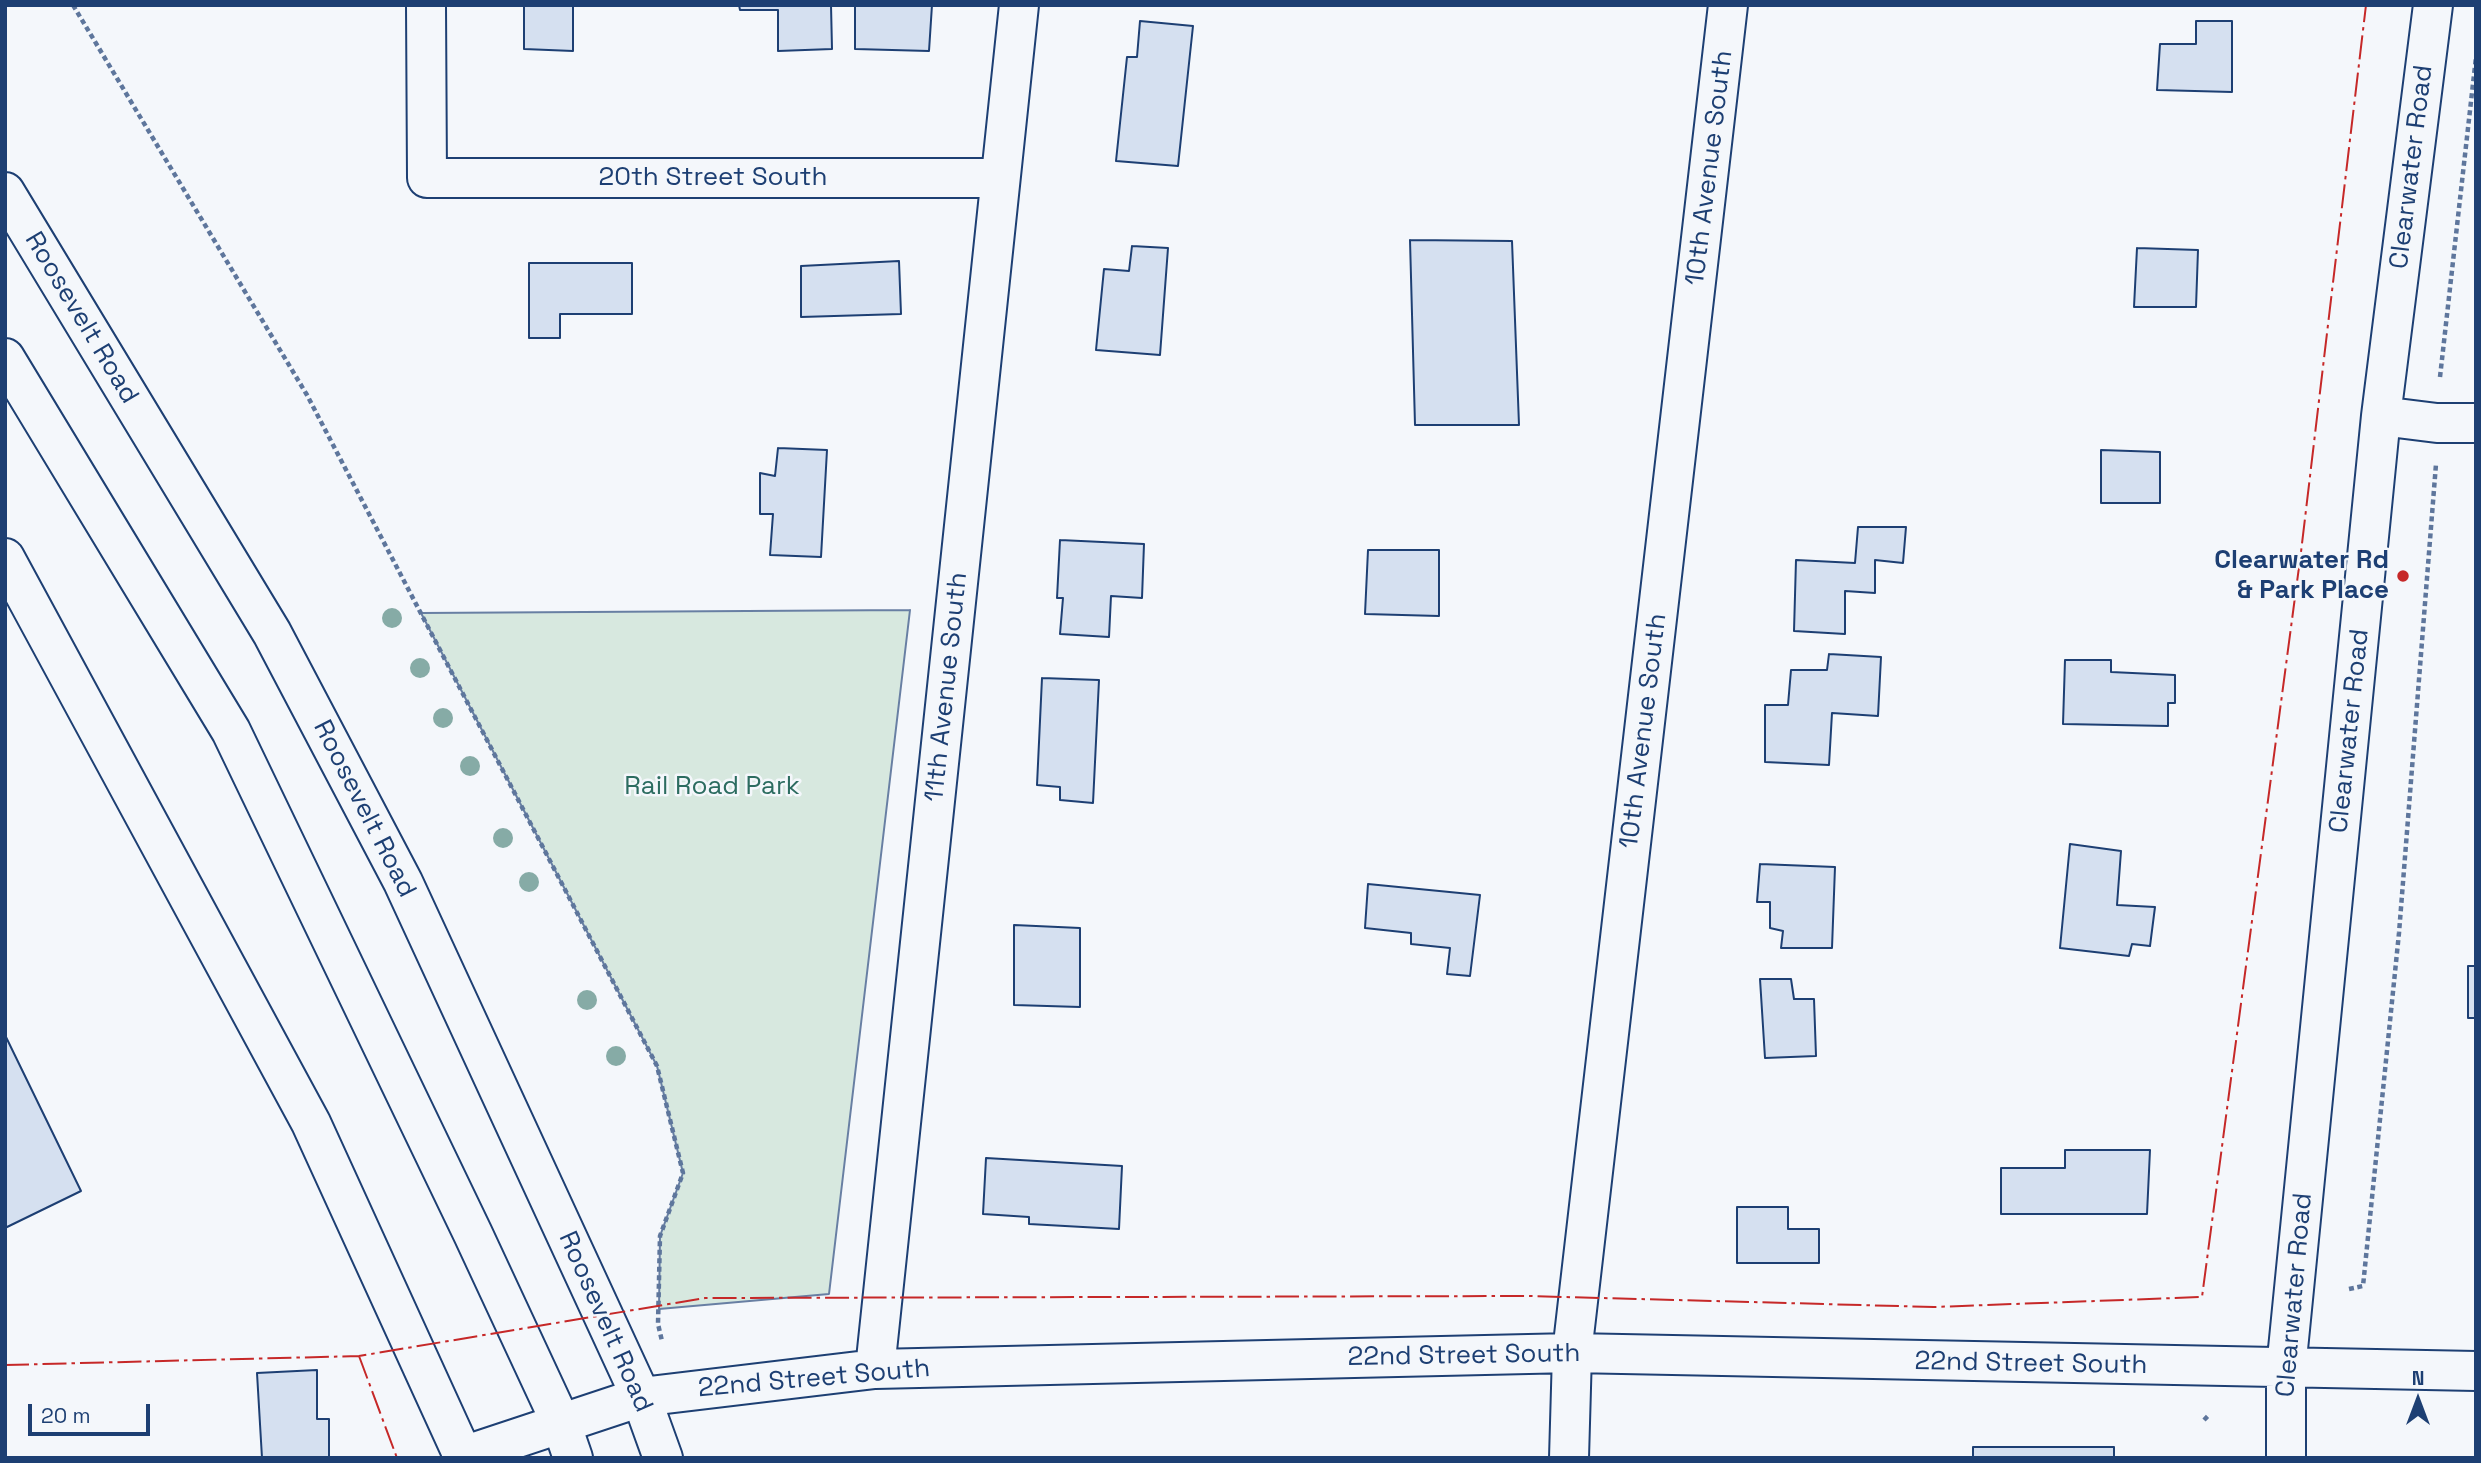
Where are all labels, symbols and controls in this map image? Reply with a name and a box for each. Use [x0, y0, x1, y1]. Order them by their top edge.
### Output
street label: 10th Avenue South [1680, 49, 1740, 287]
street label: Clearwater Road [2384, 63, 2440, 271]
street label: 20th Street South [599, 162, 827, 194]
street label: Roosevelt Road [17, 226, 145, 410]
place label: Clearwater Rd & Park Place [2214, 545, 2389, 606]
marker: Clearwater Rd & Park Place [2395, 568, 2411, 584]
street label: 11th Avenue South [919, 571, 975, 803]
street label: 10th Avenue South [1614, 612, 1674, 850]
street label: Clearwater Road [2324, 627, 2376, 835]
street label: Roosevelt Road [306, 715, 422, 903]
park label: Rail Road Park [624, 771, 800, 803]
street label: Clearwater Road [2271, 1191, 2319, 1399]
street label: Roosevelt Road [551, 1227, 659, 1417]
street label: 22nd Street South [1347, 1338, 1581, 1374]
street label: 22nd Street South [1914, 1346, 2148, 1382]
street label: 22nd Street South [697, 1353, 931, 1405]
north arrow [2383, 1365, 2453, 1435]
text: N [2412, 1366, 2424, 1391]
scale bar [32, 1390, 154, 1434]
text: 20 m [41, 1402, 91, 1429]

